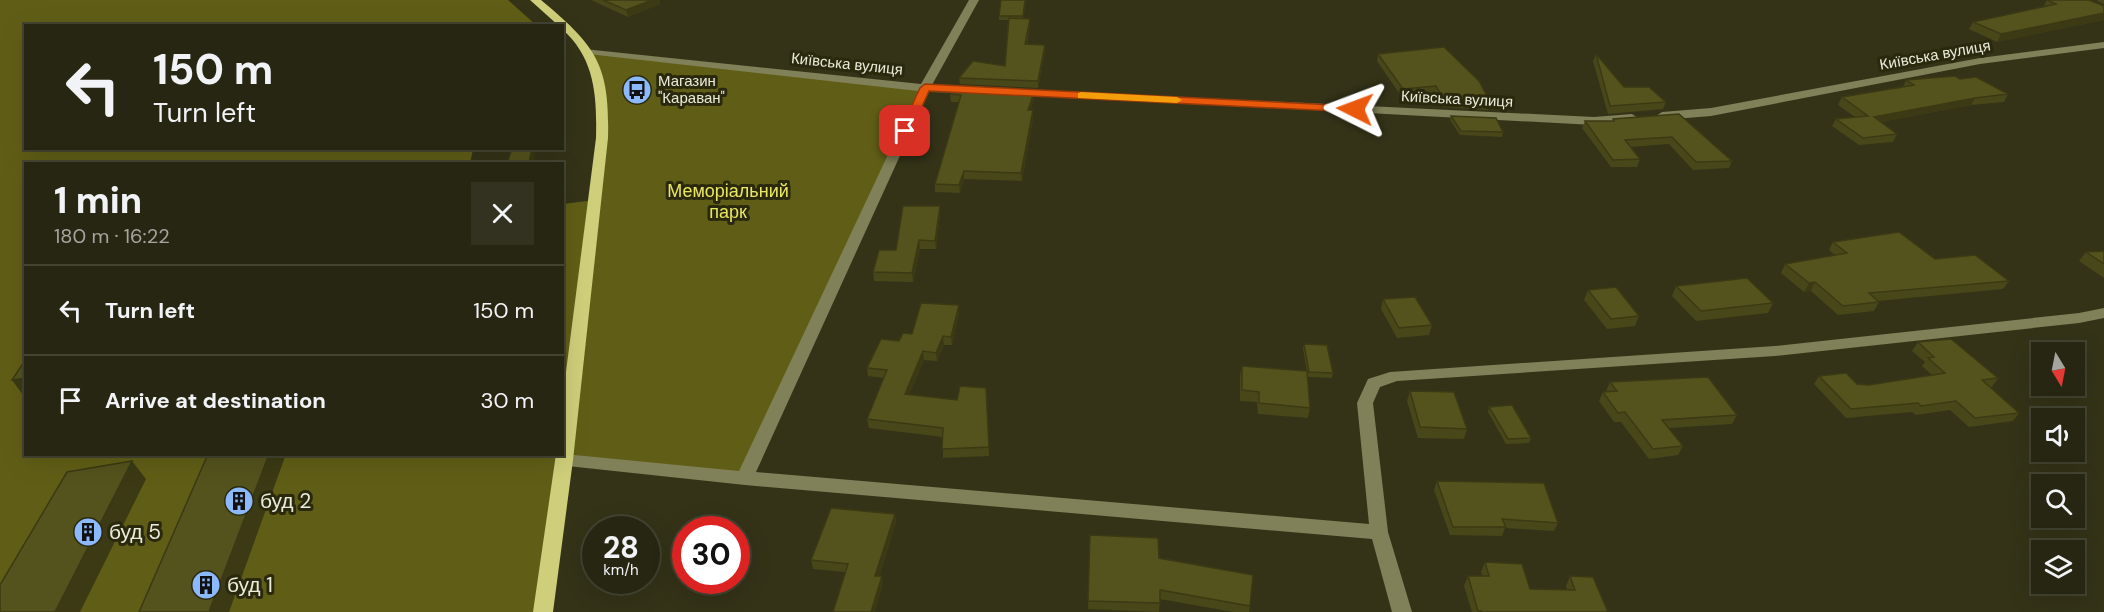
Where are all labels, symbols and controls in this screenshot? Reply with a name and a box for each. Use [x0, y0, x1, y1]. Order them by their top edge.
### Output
street label: Київська вулиця [1878, 35, 1992, 75]
text: 150 m [153, 42, 273, 97]
icon: left [54, 48, 132, 126]
street label: Київська вулиця [790, 48, 904, 80]
place label: Магазин "Караван" [658, 71, 725, 108]
bus stop icon: Магазин "Караван" [621, 74, 653, 106]
position arrow [1323, 77, 1387, 141]
street label: Київська вулиця [1400, 86, 1514, 112]
text: Turn left [153, 95, 256, 130]
pin [879, 105, 930, 156]
icon: arrive [888, 114, 921, 147]
text: 1 min [54, 177, 142, 224]
park label: Меморіальний парк [667, 179, 789, 224]
button: close [471, 182, 534, 245]
text: 180 m · 16:22 [54, 223, 170, 249]
icon: left [54, 294, 87, 327]
text: Turn left [105, 296, 195, 325]
text: 150 m [473, 296, 534, 325]
north arrow [2031, 342, 2085, 396]
map controls [2031, 342, 2085, 594]
icon: arrive [54, 384, 87, 417]
text: Arrive at destination [105, 386, 326, 415]
text: 30 m [480, 386, 534, 415]
button: sound [2031, 408, 2085, 462]
button: search [2031, 474, 2085, 528]
building icon: буд 2 [223, 485, 255, 517]
place label: буд 2 [260, 487, 311, 515]
building icon: буд 5 [72, 516, 104, 548]
speed limit sign: 30 [672, 516, 750, 594]
place label: буд 5 [109, 518, 161, 546]
text: 28 [603, 528, 639, 567]
button: layers [2031, 540, 2085, 594]
text: km/h [603, 560, 639, 580]
building icon: буд 1 [190, 569, 222, 601]
place label: буд 1 [227, 571, 273, 599]

